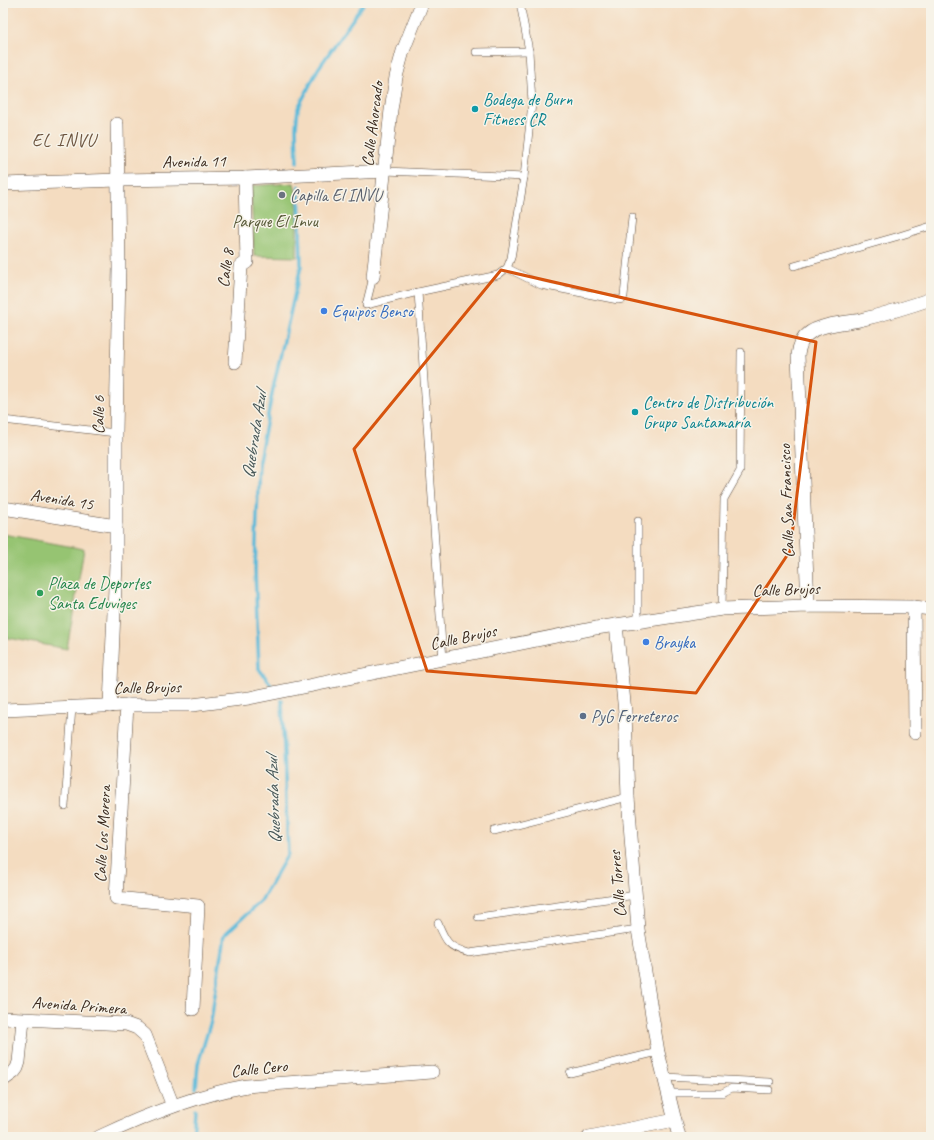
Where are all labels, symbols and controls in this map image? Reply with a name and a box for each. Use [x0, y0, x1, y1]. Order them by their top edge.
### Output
street label: Calle Ahorcado [357, 78, 388, 168]
place label: Bodega de Burn Fitness CR [483, 89, 573, 130]
marker: Bodega de Burn Fitness CR [470, 104, 480, 114]
district label: EL INVU [32, 129, 98, 151]
street label: Avenida 11 [162, 150, 227, 173]
place label: Capilla El INVU [290, 185, 384, 206]
marker: Capilla El INVU [277, 190, 287, 200]
park label: Parque El Invu [232, 211, 319, 232]
street label: Calle 8 [212, 245, 239, 289]
place label: Equipos Benso [332, 301, 415, 322]
marker: Equipos Benso [319, 306, 329, 316]
water label: Quebrada Azul [236, 384, 273, 480]
place label: Centro de Distribución Grupo Santamaría [643, 392, 775, 433]
street label: Calle 6 [88, 394, 109, 434]
marker: Centro de Distribución Grupo Santamaría [630, 407, 640, 417]
street label: Calle San Francisco [774, 443, 799, 558]
street label: Avenida 15 [29, 484, 96, 515]
place label: Plaza de Deportes Santa Eduviges [48, 573, 152, 614]
street label: Calle Brujos [752, 578, 821, 601]
marker: Plaza de Deportes Santa Eduviges [35, 588, 45, 598]
street label: Calle Brujos [428, 620, 499, 655]
place label: Brayka [654, 632, 696, 653]
marker: Brayka [641, 637, 651, 647]
street label: Calle Brujos [113, 676, 182, 699]
place label: PyG Ferreteros [591, 706, 679, 727]
marker: PyG Ferreteros [578, 711, 588, 721]
water label: Quebrada Azul [260, 750, 286, 844]
street label: Calle Los Morera [89, 783, 116, 883]
street label: Calle Torres [604, 849, 631, 918]
street label: Avenida Primera [31, 992, 129, 1019]
street label: Calle Cero [230, 1055, 289, 1082]

